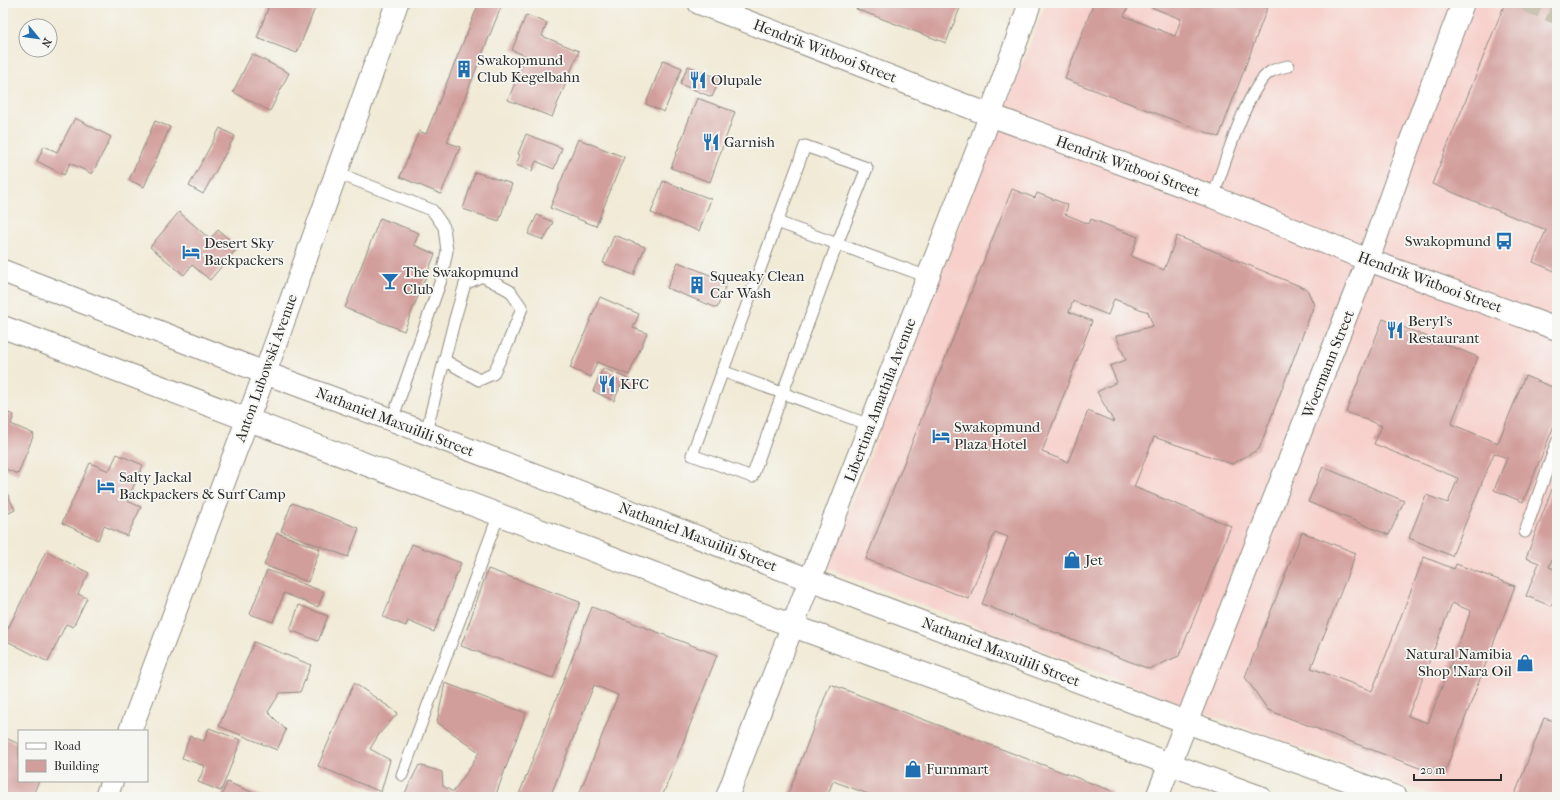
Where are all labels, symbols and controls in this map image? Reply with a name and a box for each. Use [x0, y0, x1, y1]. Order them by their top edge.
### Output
street label: Hendrik Witbooi Street [751, 15, 900, 87]
north arrow [18, 18, 58, 58]
text: N [38, 36, 54, 50]
place label: Swakopmund Club Kegelbahn [477, 51, 580, 86]
building icon: Swakopmund Club Kegelbahn [454, 59, 474, 79]
restaurant icon: Olupale [688, 70, 708, 90]
place label: Olupale [711, 71, 763, 89]
restaurant icon: Garnish [701, 132, 721, 152]
street label: Hendrik Witbooi Street [1053, 132, 1203, 201]
place label: Garnish [724, 133, 776, 151]
bus stop icon: Swakopmund [1494, 231, 1514, 251]
place label: Swakopmund [1405, 232, 1492, 250]
place label: Desert Sky Backpackers [204, 234, 284, 269]
hotel icon: Desert Sky Backpackers [181, 242, 201, 262]
street label: Hendrik Witbooi Street [1355, 248, 1505, 317]
place label: The Swakopmund Club [403, 263, 519, 298]
place label: Squeaky Clean Car Wash [710, 267, 805, 302]
bar icon: The Swakopmund Club [380, 271, 400, 291]
building icon: Squeaky Clean Car Wash [687, 275, 707, 295]
street label: Anton Lubowski Avenue [230, 291, 301, 445]
street label: Woermann Street [1298, 307, 1358, 422]
place label: Beryl's Restaurant [1408, 312, 1480, 347]
street label: Libertina Amathila Avenue [840, 315, 920, 484]
restaurant icon: Beryl's Restaurant [1385, 320, 1405, 340]
restaurant icon: KFC [597, 374, 617, 394]
place label: KFC [620, 375, 649, 393]
street label: Nathaniel Maxuilili Street [313, 384, 477, 461]
place label: Swakopmund Plaza Hotel [954, 418, 1041, 453]
hotel icon: Swakopmund Plaza Hotel [931, 426, 951, 446]
place label: Salty Jackal Backpackers & Surf Camp [119, 468, 286, 503]
hotel icon: Salty Jackal Backpackers & Surf Camp [96, 476, 116, 496]
street label: Nathaniel Maxuilili Street [616, 499, 780, 576]
shop icon: Jet [1062, 550, 1082, 570]
place label: Jet [1084, 551, 1104, 569]
street label: Nathaniel Maxuilili Street [919, 614, 1083, 691]
place label: Natural Namibia Shop !Nara Oil [1406, 645, 1513, 680]
shop icon: Natural Namibia Shop !Nara Oil [1515, 653, 1535, 673]
legend [18, 730, 148, 782]
text: Road [54, 739, 81, 753]
scale bar [1414, 756, 1501, 782]
text: Building [54, 759, 99, 773]
shop icon: Furnmart [903, 759, 923, 779]
place label: Furnmart [926, 760, 989, 778]
text: 20 m [1420, 763, 1445, 777]

